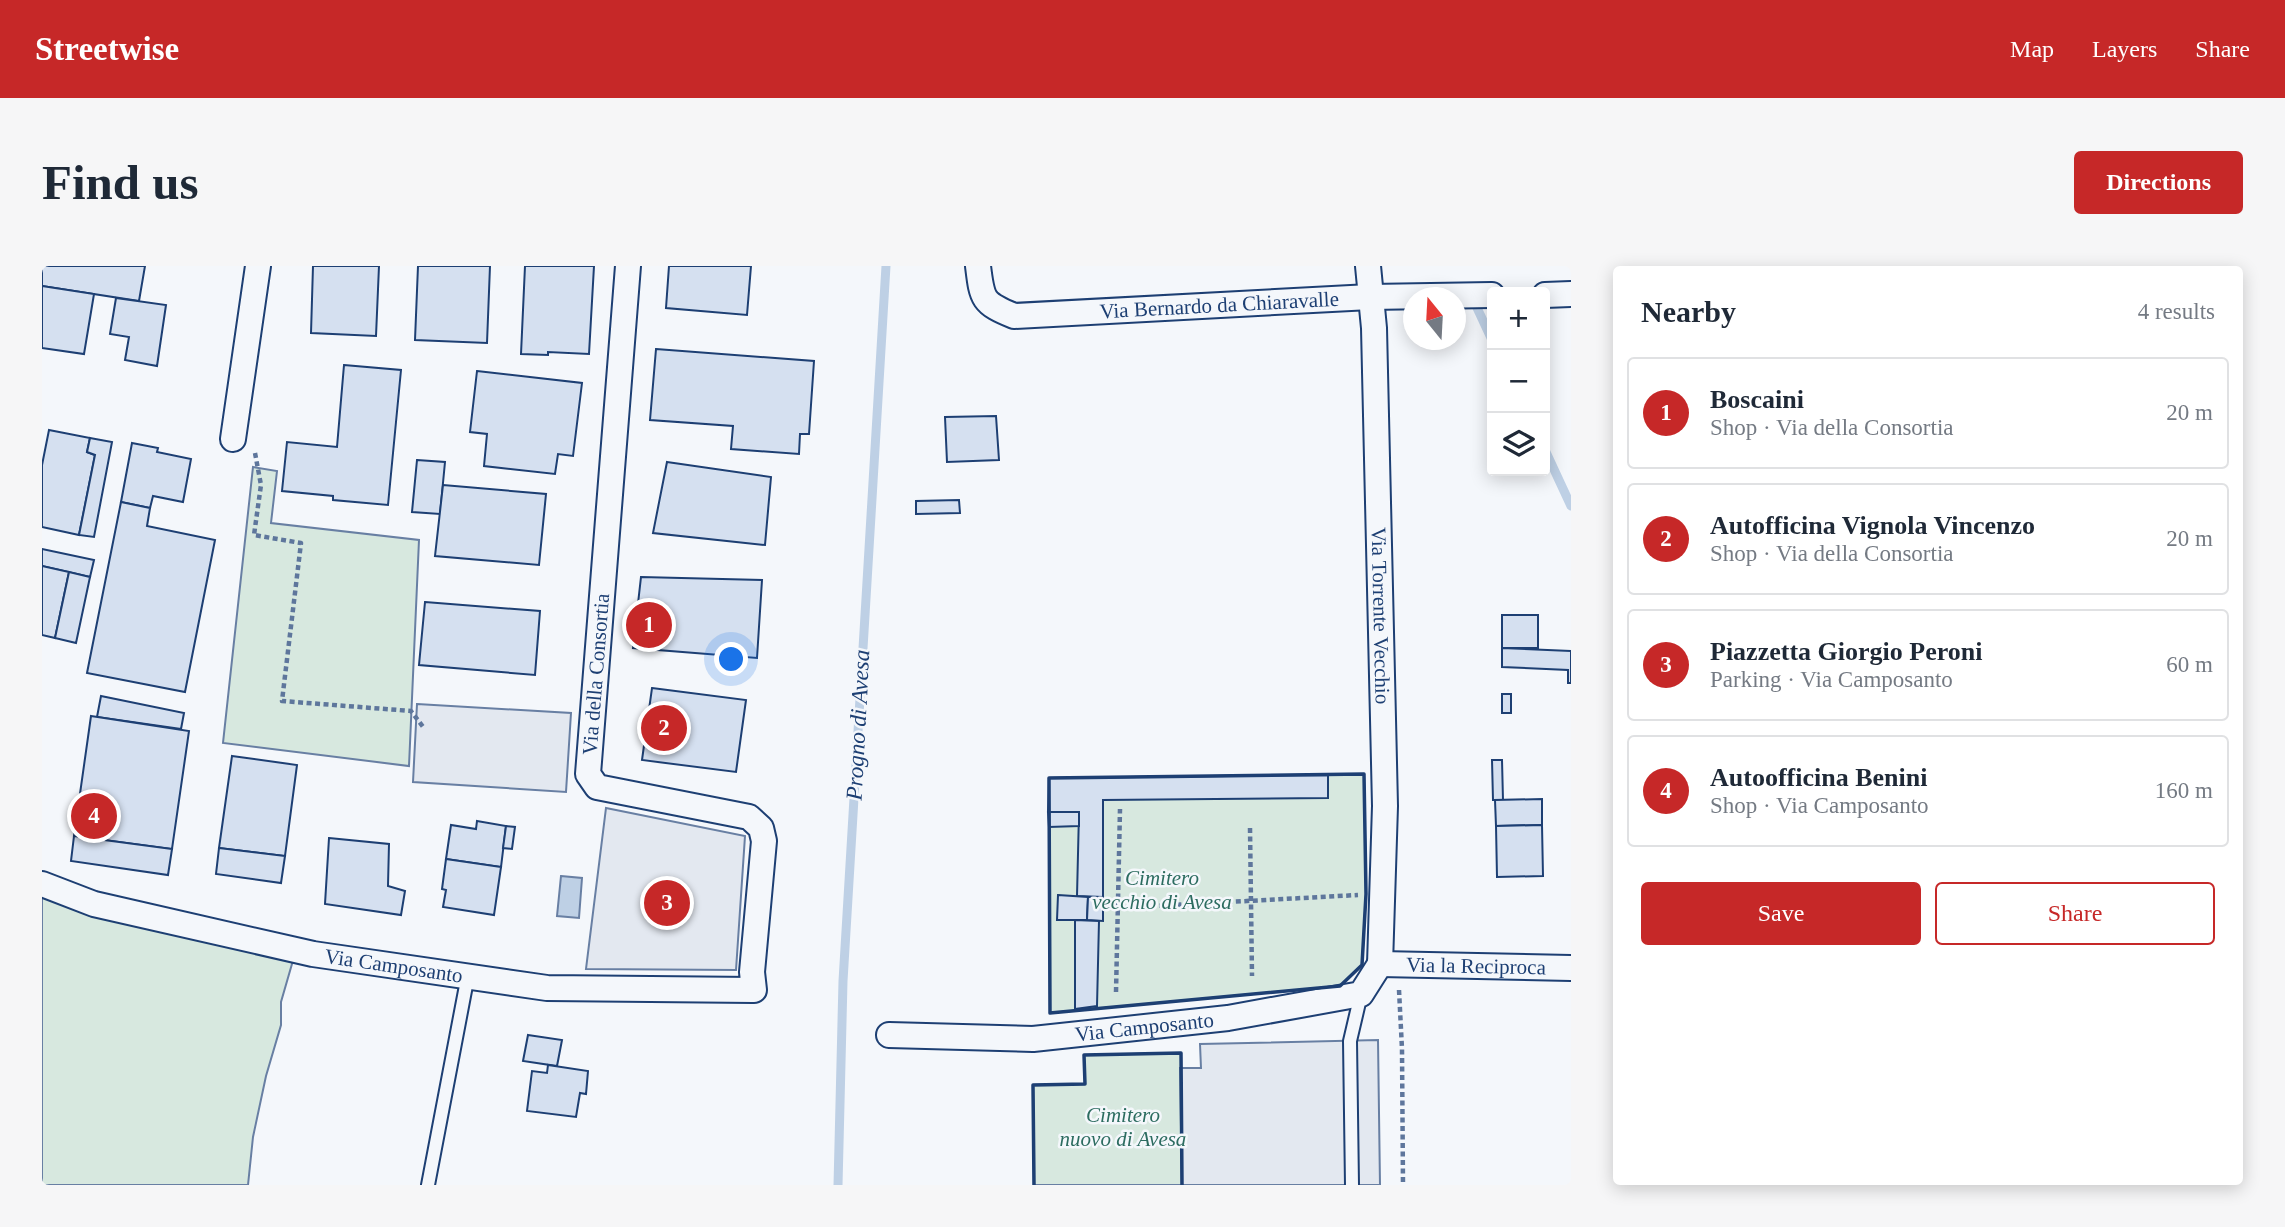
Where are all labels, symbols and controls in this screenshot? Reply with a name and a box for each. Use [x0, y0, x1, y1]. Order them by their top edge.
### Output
text: Streetwise [35, 31, 179, 67]
text: Map [2010, 36, 2054, 62]
text: Layers [2092, 36, 2157, 62]
text: Share [2195, 36, 2250, 62]
button: Directions [2074, 151, 2243, 214]
text: Find us [42, 155, 199, 210]
street label: Via Bernardo da Chiaravalle [1099, 287, 1340, 323]
north arrow [1403, 287, 1466, 350]
map controls [1487, 287, 1550, 476]
button: + [1487, 287, 1550, 350]
text: Nearby [1641, 295, 1736, 328]
text: 4 results [2138, 299, 2215, 324]
button: − [1487, 350, 1550, 413]
text: Boscaini [1710, 385, 1804, 414]
text: 1 [1660, 400, 1672, 425]
text: 20 m [2166, 400, 2213, 425]
button: layers [1487, 413, 1550, 476]
text: Shop · Via della Consortia [1710, 415, 1954, 440]
text: Autofficina Vignola Vincenzo [1710, 511, 2035, 540]
text: 2 [1660, 526, 1672, 551]
text: 20 m [2166, 526, 2213, 551]
street label: Via Torrente Vecchio [1367, 527, 1395, 705]
text: Shop · Via della Consortia [1710, 541, 1954, 566]
street label: Via della Consortia [578, 592, 614, 756]
pin: 1 [626, 599, 672, 651]
text: Piazzetta Giorgio Peroni [1710, 637, 1982, 666]
your location [714, 642, 748, 676]
water label: Progno di Avesa [842, 649, 874, 802]
text: 3 [1660, 652, 1672, 677]
text: 60 m [2166, 652, 2213, 677]
text: Parking · Via Camposanto [1710, 667, 1953, 692]
pin: 2 [641, 702, 687, 754]
text: Autoofficina Benini [1710, 763, 1927, 792]
text: 4 [1660, 778, 1672, 803]
text: 160 m [2155, 778, 2213, 803]
pin: 4 [71, 790, 117, 842]
text: Shop · Via Camposanto [1710, 793, 1929, 818]
park label: Cimitero vecchio di Avesa [1092, 866, 1232, 914]
pin: 3 [644, 877, 690, 929]
button: Save [1641, 882, 1921, 945]
button: Share [1935, 882, 2215, 945]
street label: Via Camposanto [323, 944, 464, 988]
street label: Via la Reciproca [1406, 953, 1547, 979]
street label: Via Camposanto [1074, 1008, 1215, 1046]
park label: Cimitero nuovo di Avesa [1060, 1103, 1186, 1151]

